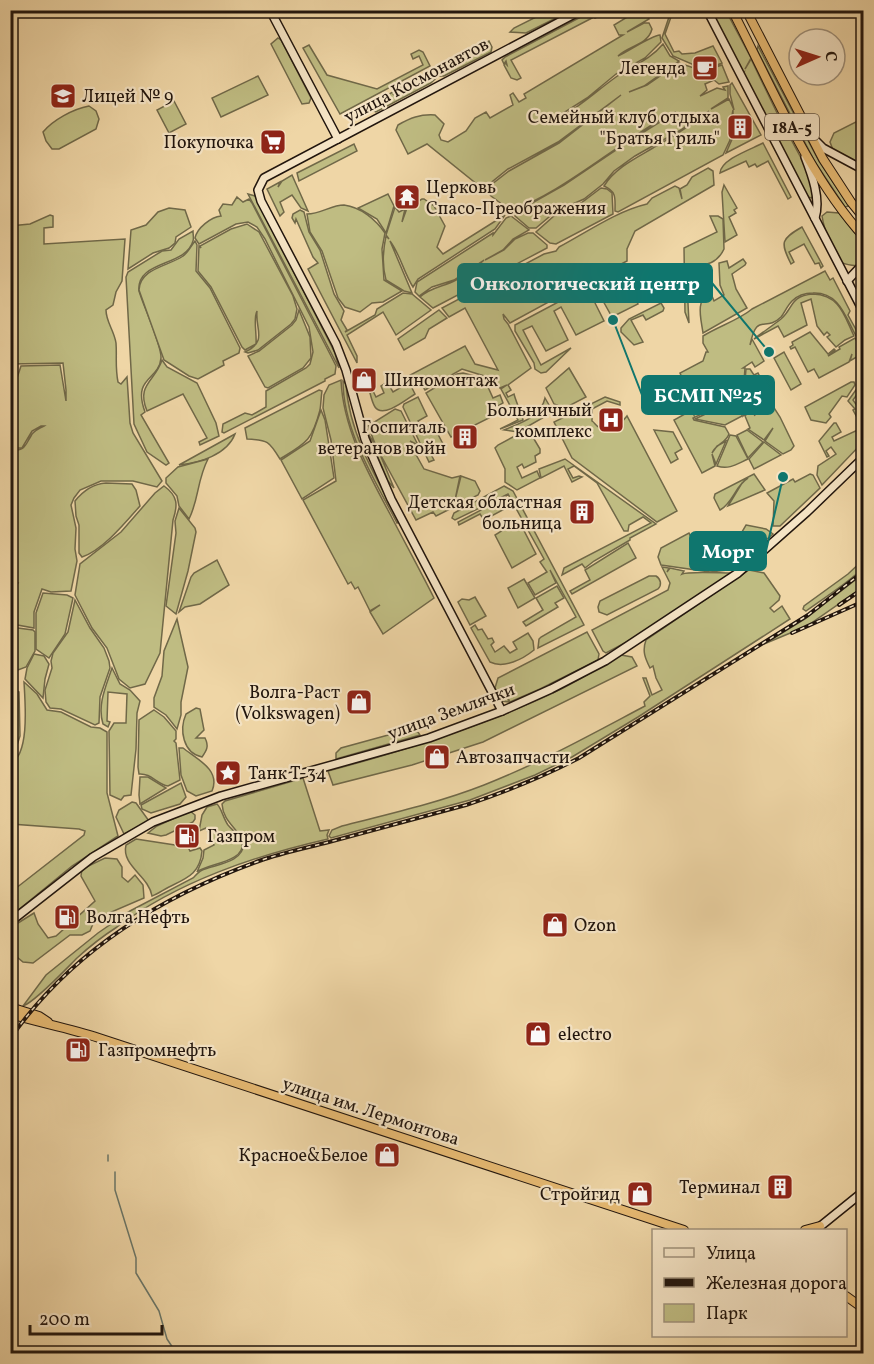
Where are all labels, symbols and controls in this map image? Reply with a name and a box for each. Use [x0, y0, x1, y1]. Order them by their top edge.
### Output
north arrow [787, 27, 847, 87]
street label: улица Космонавтов [340, 33, 494, 130]
text: С [819, 51, 841, 62]
cafe icon: Легенда [690, 53, 720, 83]
place label: Легенда [619, 57, 686, 82]
school or university icon: Лицей № 9 [48, 81, 78, 111]
place label: Лицей № 9 [82, 85, 173, 110]
place label: Семейный клуб отдыха "Братья Гриль" [528, 106, 720, 152]
building icon: Семейный клуб отдыха "Братья Гриль" [725, 112, 755, 142]
road number: 18А-5 [765, 114, 819, 140]
supermarket icon: Покупочка [258, 127, 288, 157]
place label: Покупочка [164, 131, 254, 156]
place label: Церковь Спасо-Преображения [426, 176, 606, 222]
temple icon: Церковь Спасо-Преображения [392, 182, 422, 212]
callout: Онкологический центр [458, 264, 712, 302]
text: Онкологический центр [470, 271, 700, 299]
shop icon: Шиномонтаж [349, 365, 379, 395]
place label: Шиномонтаж [384, 369, 498, 394]
callout: БСМП №25 [642, 376, 774, 414]
text: БСМП №25 [654, 383, 762, 411]
place label: Больничный комплекс [487, 399, 592, 445]
hospital icon: Больничный комплекс [596, 405, 626, 435]
place label: Госпиталь ветеранов войн [318, 416, 446, 462]
building icon: Госпиталь ветеранов войн [450, 422, 480, 452]
place label: Детская областная больница [408, 491, 562, 537]
building icon: Детская областная больница [567, 497, 597, 527]
callout: Морг [690, 532, 766, 570]
text: Морг [702, 539, 755, 567]
street label: улица Землячки [384, 678, 519, 747]
place label: Волга-Раст (Volkswagen) [236, 681, 340, 727]
shop icon: Волга-Раст (Volkswagen) [344, 687, 374, 717]
shop icon: Автозапчасти [422, 742, 452, 772]
place label: Автозапчасти [456, 746, 570, 771]
place icon: Танк Т-34 [213, 758, 243, 788]
place label: Танк Т-34 [248, 762, 327, 787]
fuel station icon: Газпром [172, 821, 202, 851]
place label: Газпром [207, 825, 275, 850]
fuel station icon: Волга Нефть [52, 902, 82, 932]
place label: Волга Нефть [86, 906, 190, 931]
shop icon: Ozon [540, 910, 570, 940]
place label: Ozon [574, 914, 617, 939]
shop icon: electro [523, 1019, 553, 1049]
place label: electro [558, 1023, 612, 1048]
fuel station icon: Газпромнефть [63, 1035, 93, 1065]
place label: Газпромнефть [98, 1039, 216, 1064]
street label: улица им. Лермонтова [279, 1072, 462, 1153]
shop icon: Красное&Белое [372, 1140, 402, 1170]
place label: Красное&Белое [238, 1144, 368, 1169]
building icon: Терминал [765, 1172, 795, 1202]
place label: Терминал [679, 1176, 760, 1201]
shop icon: Стройгид [625, 1179, 655, 1209]
place label: Стройгид [540, 1183, 620, 1208]
legend [652, 1229, 847, 1337]
text: Улица [706, 1242, 756, 1267]
text: Железная дорога [706, 1272, 847, 1297]
scale bar [30, 1298, 162, 1336]
text: Парк [706, 1302, 748, 1327]
text: 200 m [39, 1308, 90, 1333]

